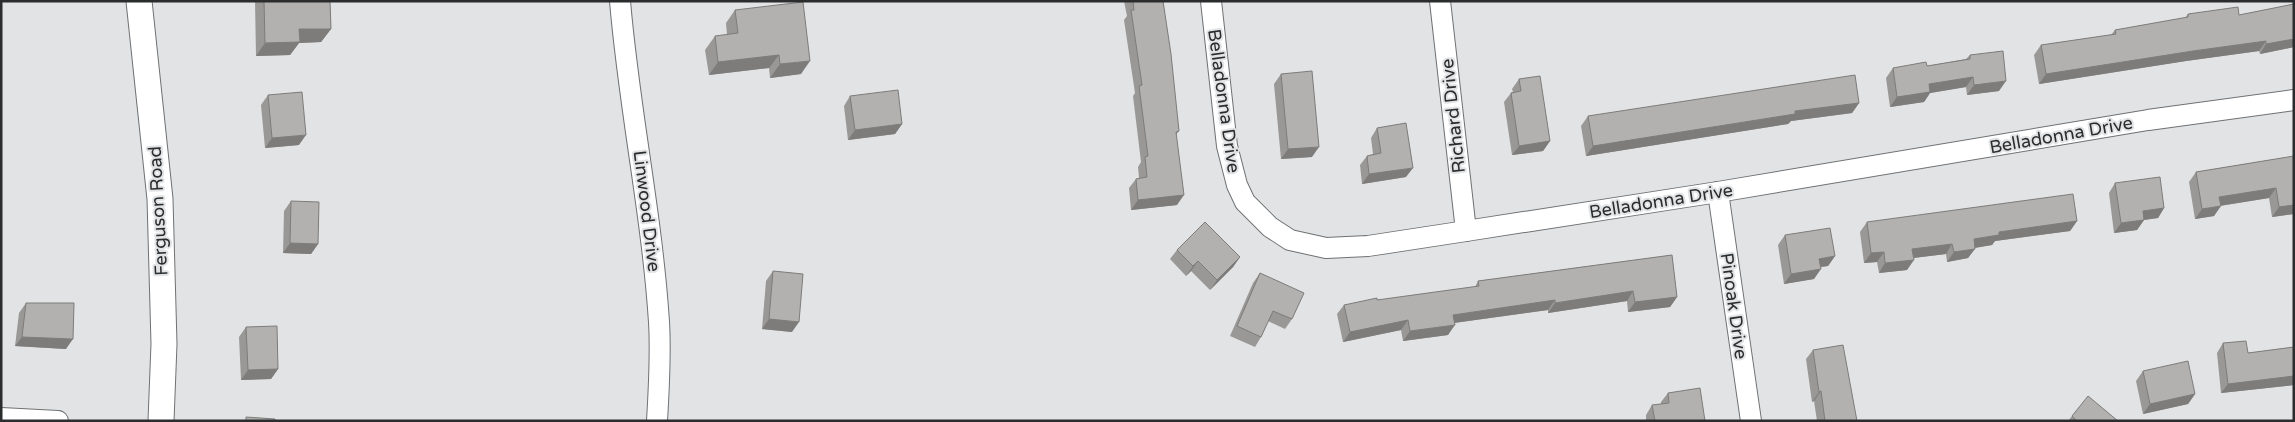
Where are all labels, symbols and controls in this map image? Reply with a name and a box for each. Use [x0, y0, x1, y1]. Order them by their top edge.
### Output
street label: Belladonna Drive [1203, 28, 1245, 174]
street label: Richard Drive [1436, 58, 1470, 174]
street label: Belladonna Drive [1988, 112, 2134, 158]
street label: Ferguson Road [144, 146, 172, 276]
street label: Linwood Drive [629, 149, 665, 273]
street label: Belladonna Drive [1588, 179, 1734, 223]
street label: Pinoak Drive [1716, 251, 1752, 361]

